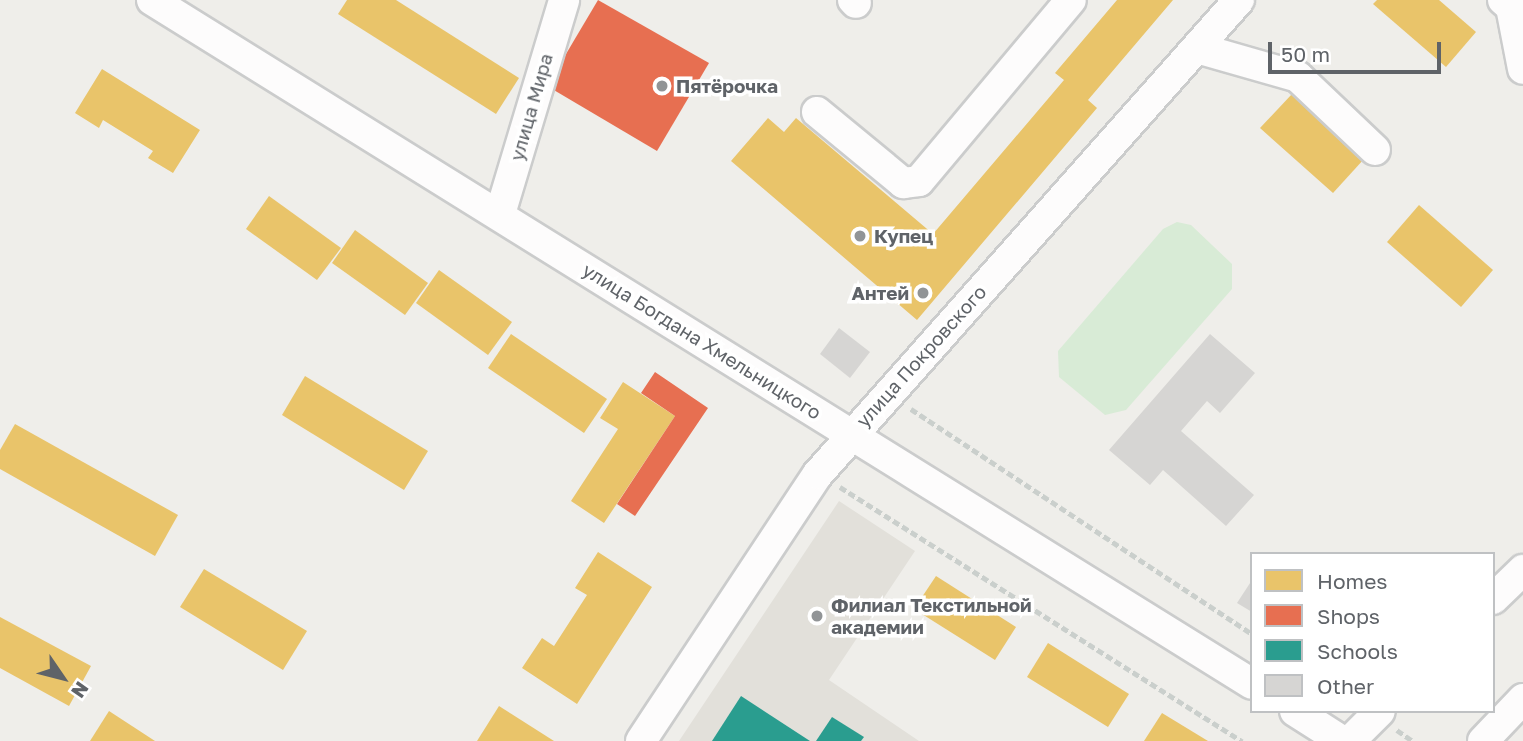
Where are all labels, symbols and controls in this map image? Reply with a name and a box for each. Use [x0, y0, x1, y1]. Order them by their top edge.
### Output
scale bar [1271, 28, 1444, 72]
text: 50 m [1281, 41, 1330, 67]
street label: улица Мира [505, 51, 557, 163]
place label: Пятёрочка [676, 75, 778, 97]
marker: Пятёрочка [654, 78, 670, 94]
place label: Купец [874, 225, 933, 247]
marker: Купец [852, 228, 868, 244]
street label: улица Богдана Хмельницкого [579, 258, 825, 424]
street label: улица Покровского [851, 280, 991, 432]
place label: Антей [851, 282, 909, 304]
marker: Антей [915, 285, 931, 301]
legend [1250, 552, 1495, 713]
text: Homes [1317, 568, 1387, 594]
place label: Филиал Текстильной академии [831, 594, 1032, 638]
text: Shops [1317, 603, 1380, 629]
marker: Филиал Текстильной академии [809, 608, 825, 624]
text: Schools [1317, 638, 1398, 664]
north arrow [28, 643, 98, 713]
text: Other [1317, 673, 1374, 699]
text: N [67, 678, 94, 703]

